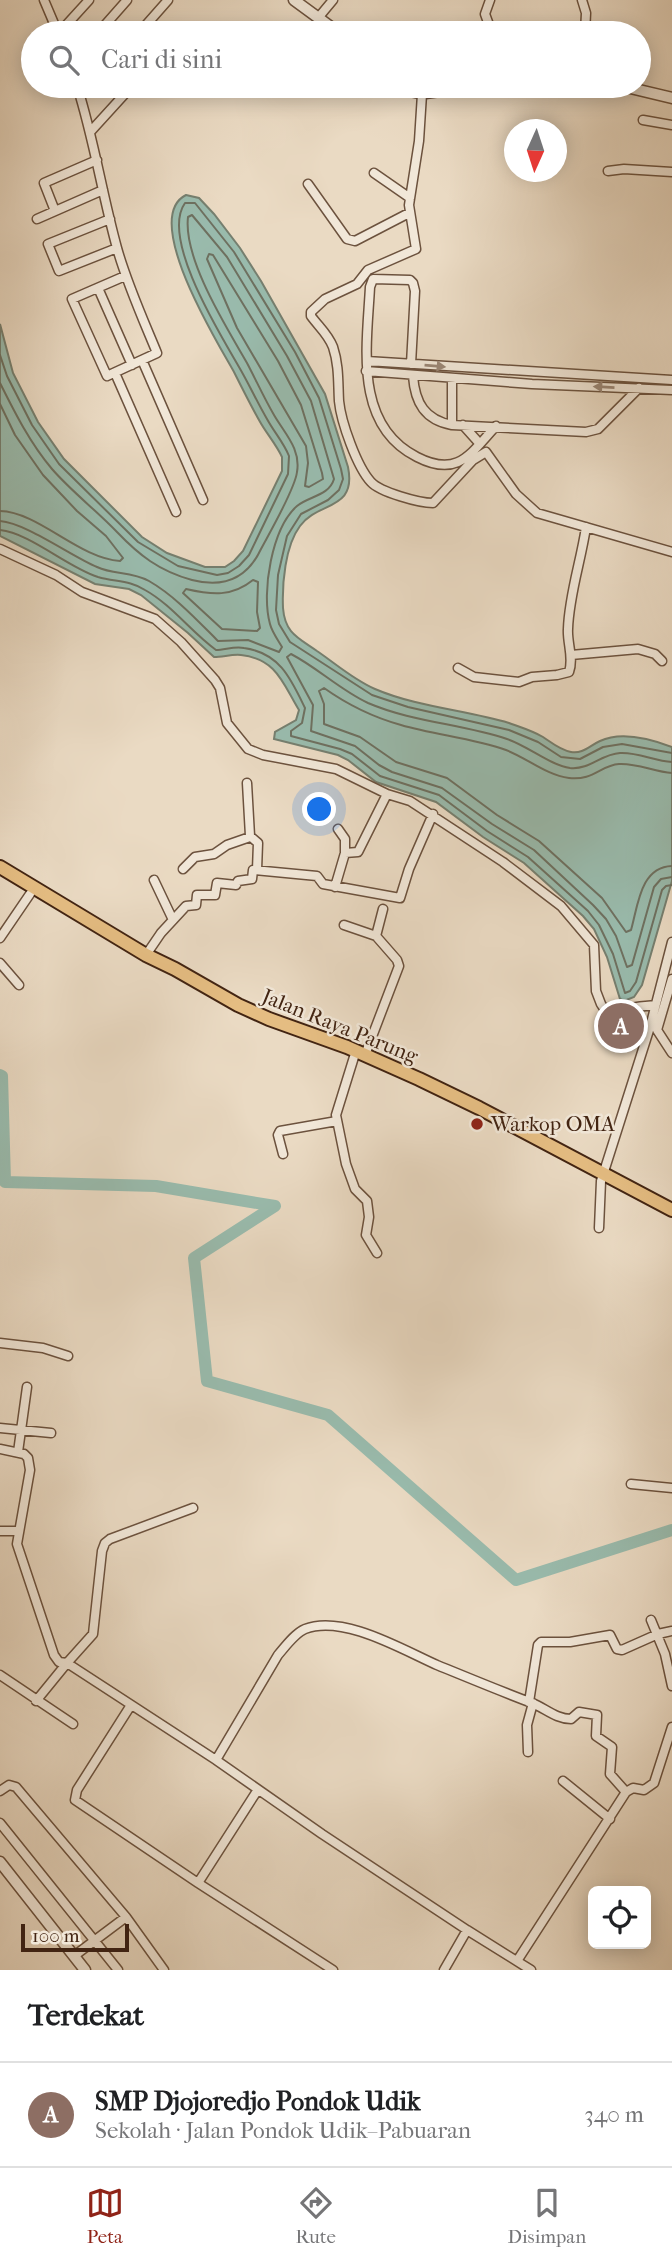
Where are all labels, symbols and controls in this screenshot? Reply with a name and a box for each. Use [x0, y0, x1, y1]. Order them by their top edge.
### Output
search box [21, 21, 651, 98]
icon: search [45, 41, 83, 79]
text: Cari di sini [101, 44, 222, 75]
north arrow [504, 119, 567, 182]
one-way arrow [424, 361, 446, 372]
one-way arrow [593, 382, 615, 393]
your location [302, 792, 336, 826]
street label: Jalan Raya Parung [257, 983, 422, 1068]
pin: A [598, 1000, 644, 1052]
place label: Warkop OMA [490, 1112, 615, 1136]
marker: Warkop OMA [469, 1116, 485, 1132]
map controls [588, 1886, 651, 1949]
button: locate [588, 1886, 651, 1949]
scale bar [21, 1921, 130, 1953]
text: 100 m [32, 1925, 80, 1947]
text: Terdekat [28, 1998, 144, 2033]
text: SMP Djojoredjo Pondok Udik [95, 2086, 420, 2117]
text: A [44, 2101, 58, 2128]
text: 340 m [584, 2101, 644, 2128]
text: Sekolah · Jalan Pondok Udik–Pabuaran [95, 2117, 471, 2144]
tab: Peta [86, 2184, 124, 2248]
tab: Rute [295, 2184, 336, 2248]
tab: Disimpan [508, 2184, 586, 2248]

